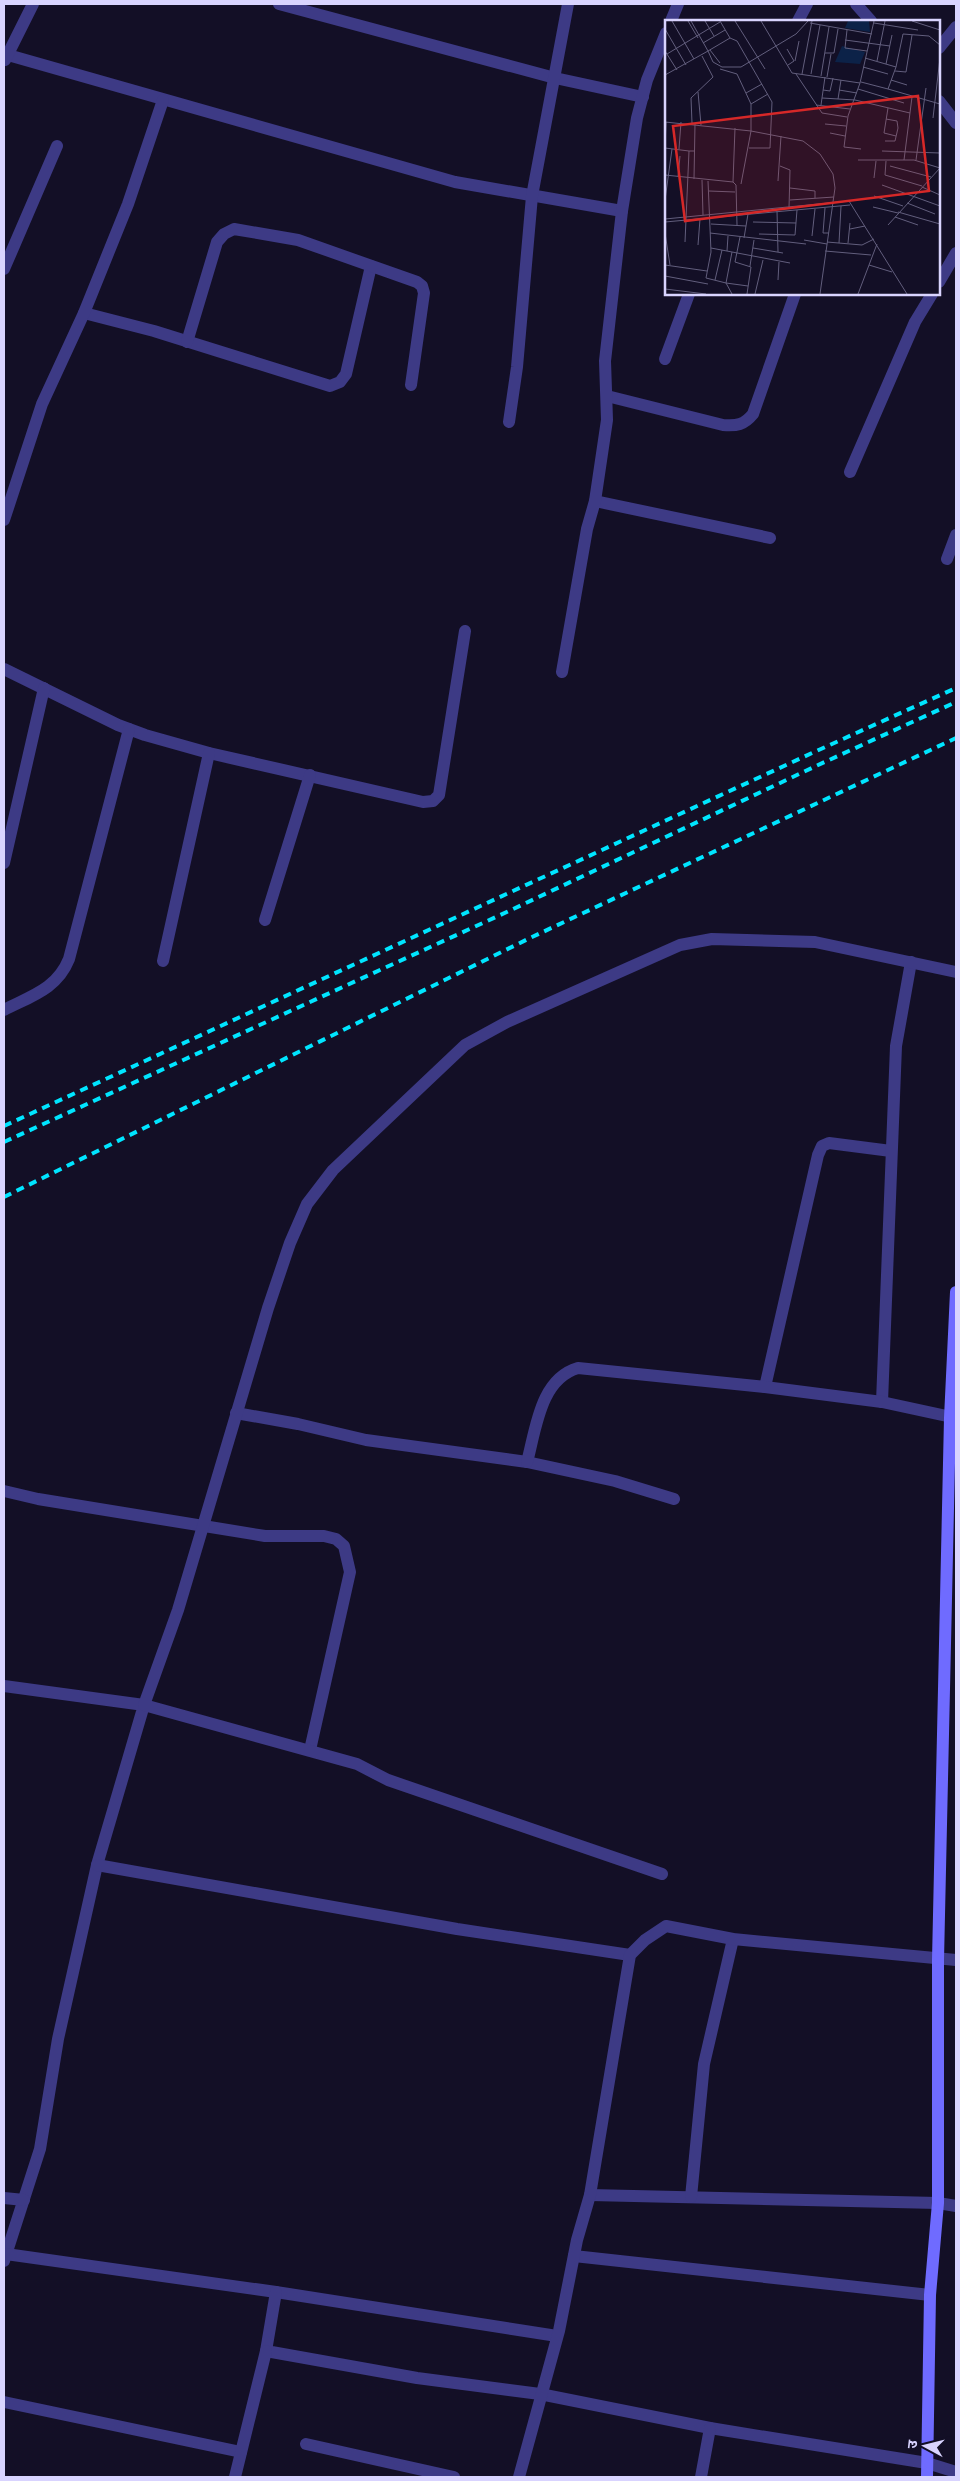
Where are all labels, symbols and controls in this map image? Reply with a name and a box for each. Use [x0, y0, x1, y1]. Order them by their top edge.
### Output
inset map [665, 20, 940, 295]
north arrow [900, 2421, 950, 2471]
text: उ [904, 2439, 921, 2449]

